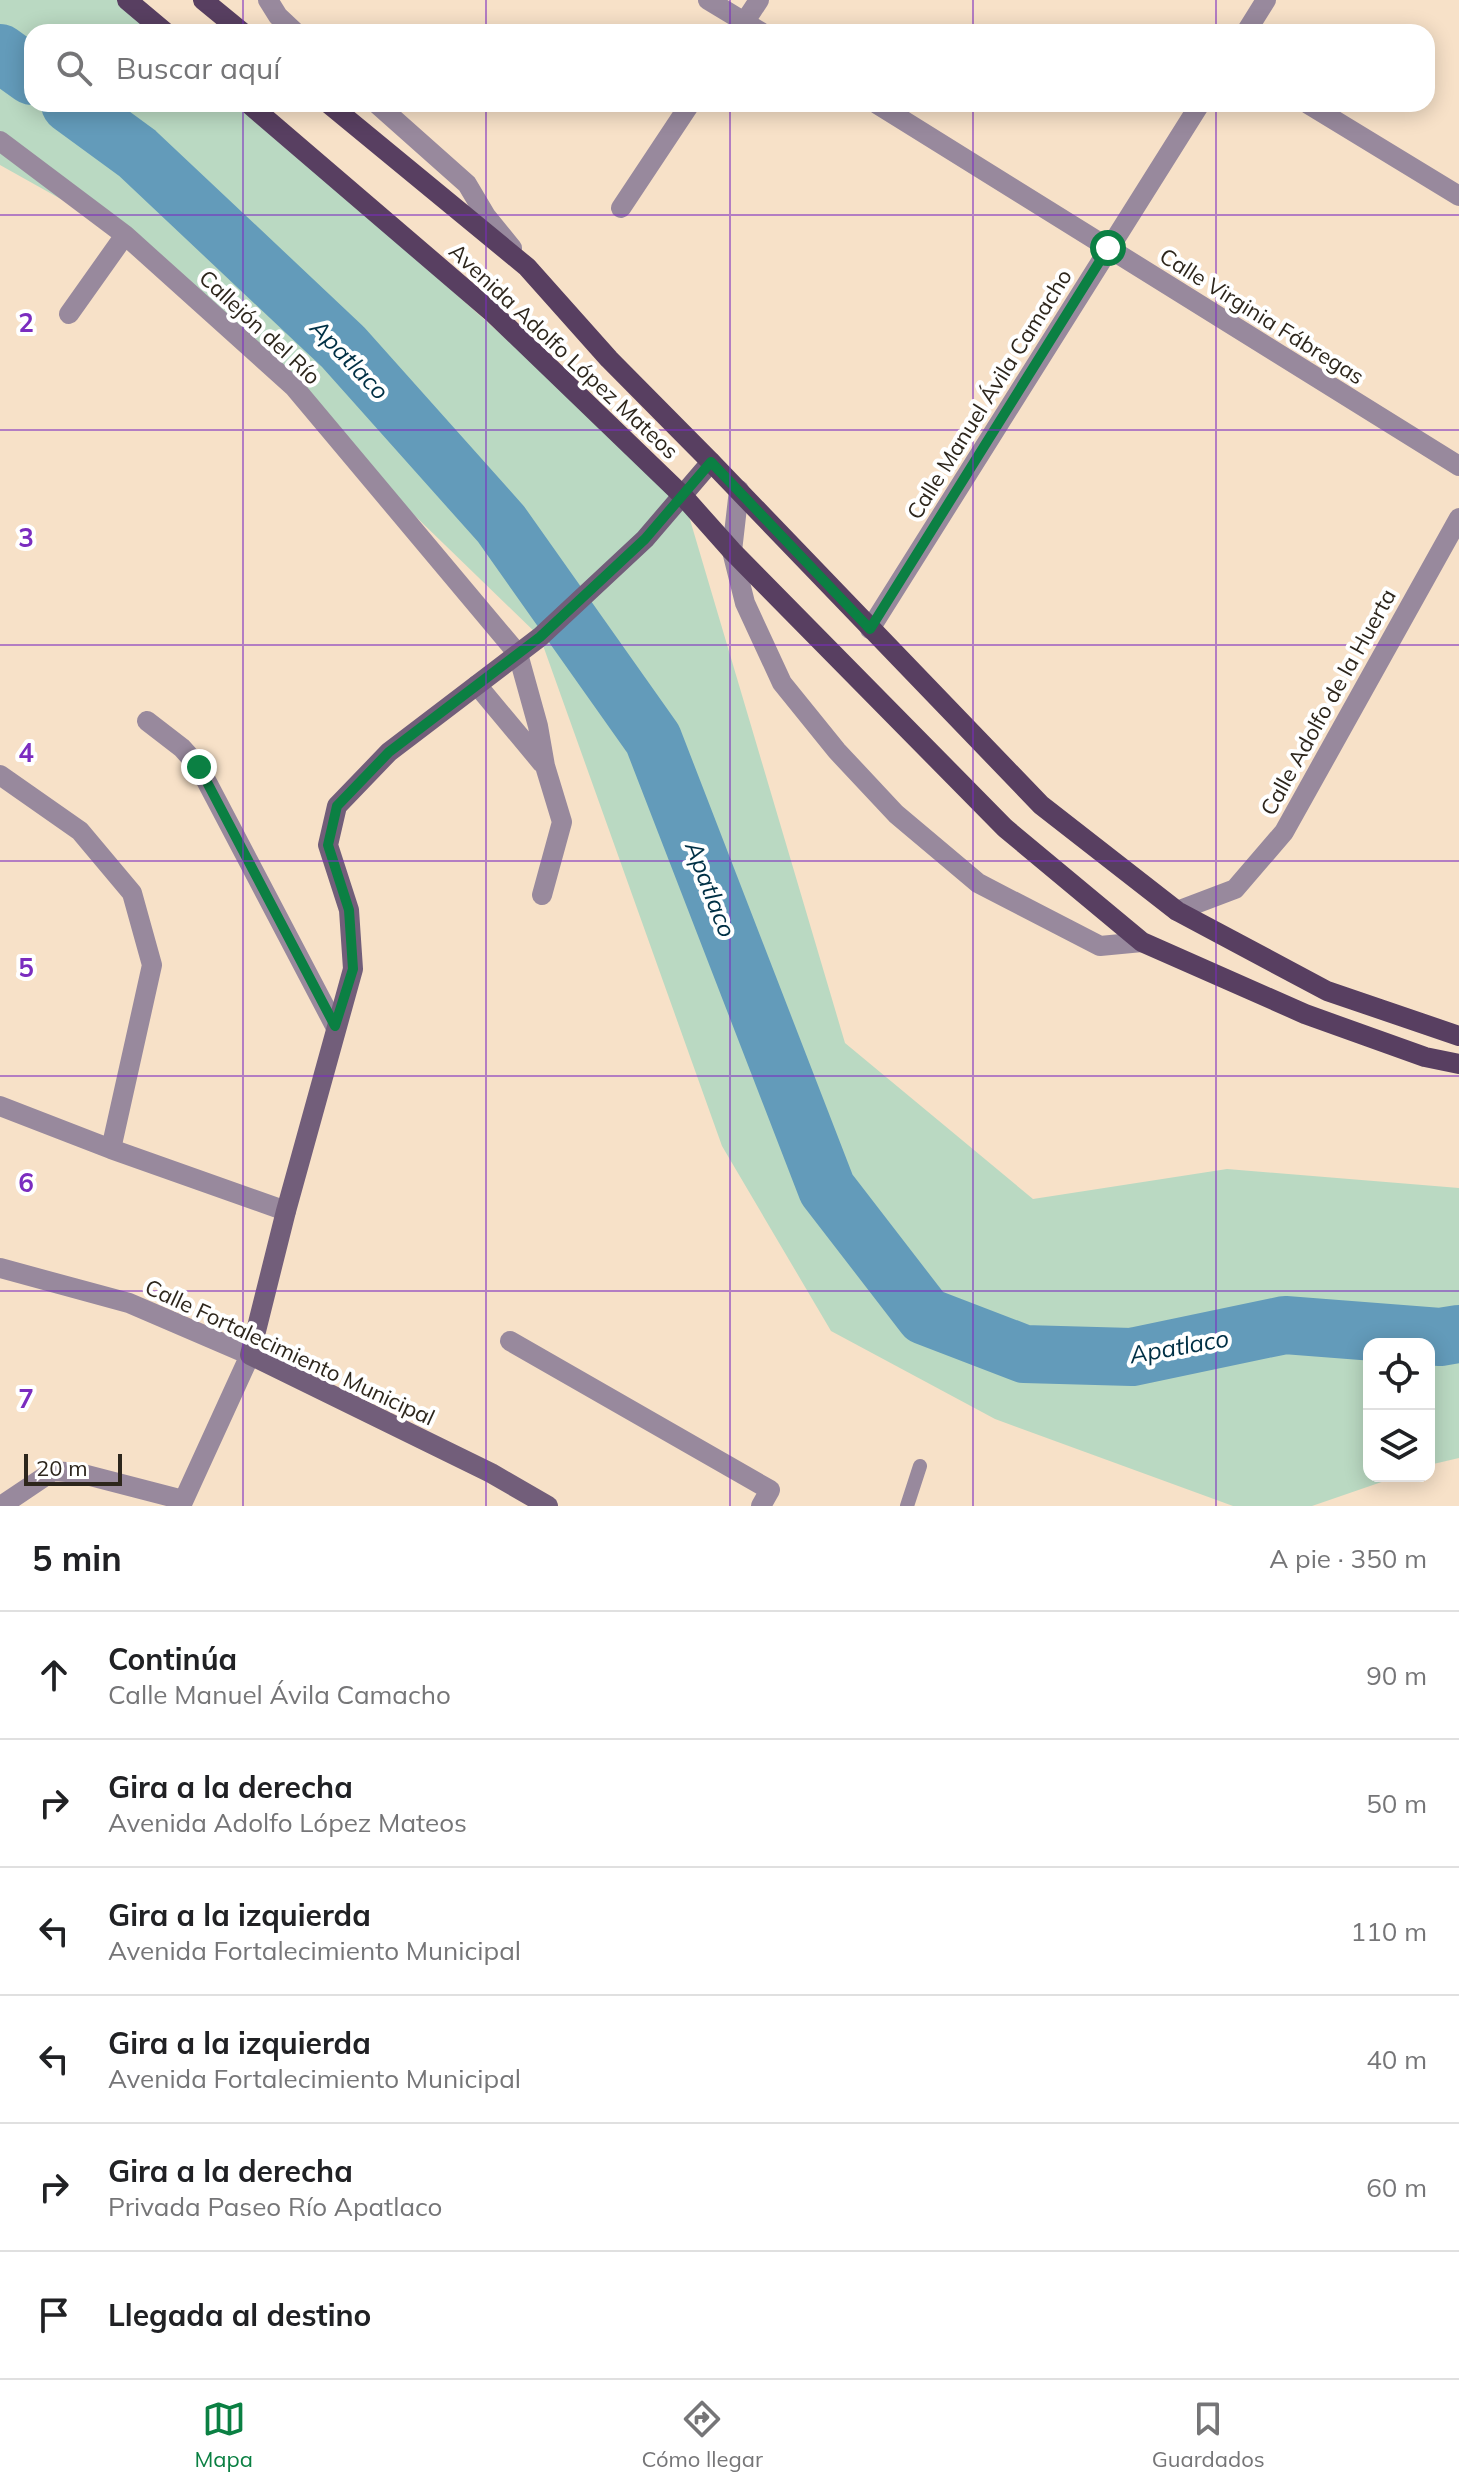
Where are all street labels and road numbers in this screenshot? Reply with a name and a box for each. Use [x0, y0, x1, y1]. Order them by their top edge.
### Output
street label: Avenida Adolfo López Mateos [443, 237, 685, 465]
street label: Calle Virginia Fábregas [1154, 242, 1370, 390]
street label: Callejón del Río [193, 264, 327, 390]
street label: Calle Manuel Ávila Camacho [900, 264, 1078, 524]
street label: Calle Adolfo de la Huerta [1254, 584, 1402, 820]
street label: Calle Fortalecimiento Municipal [141, 1273, 439, 1431]

